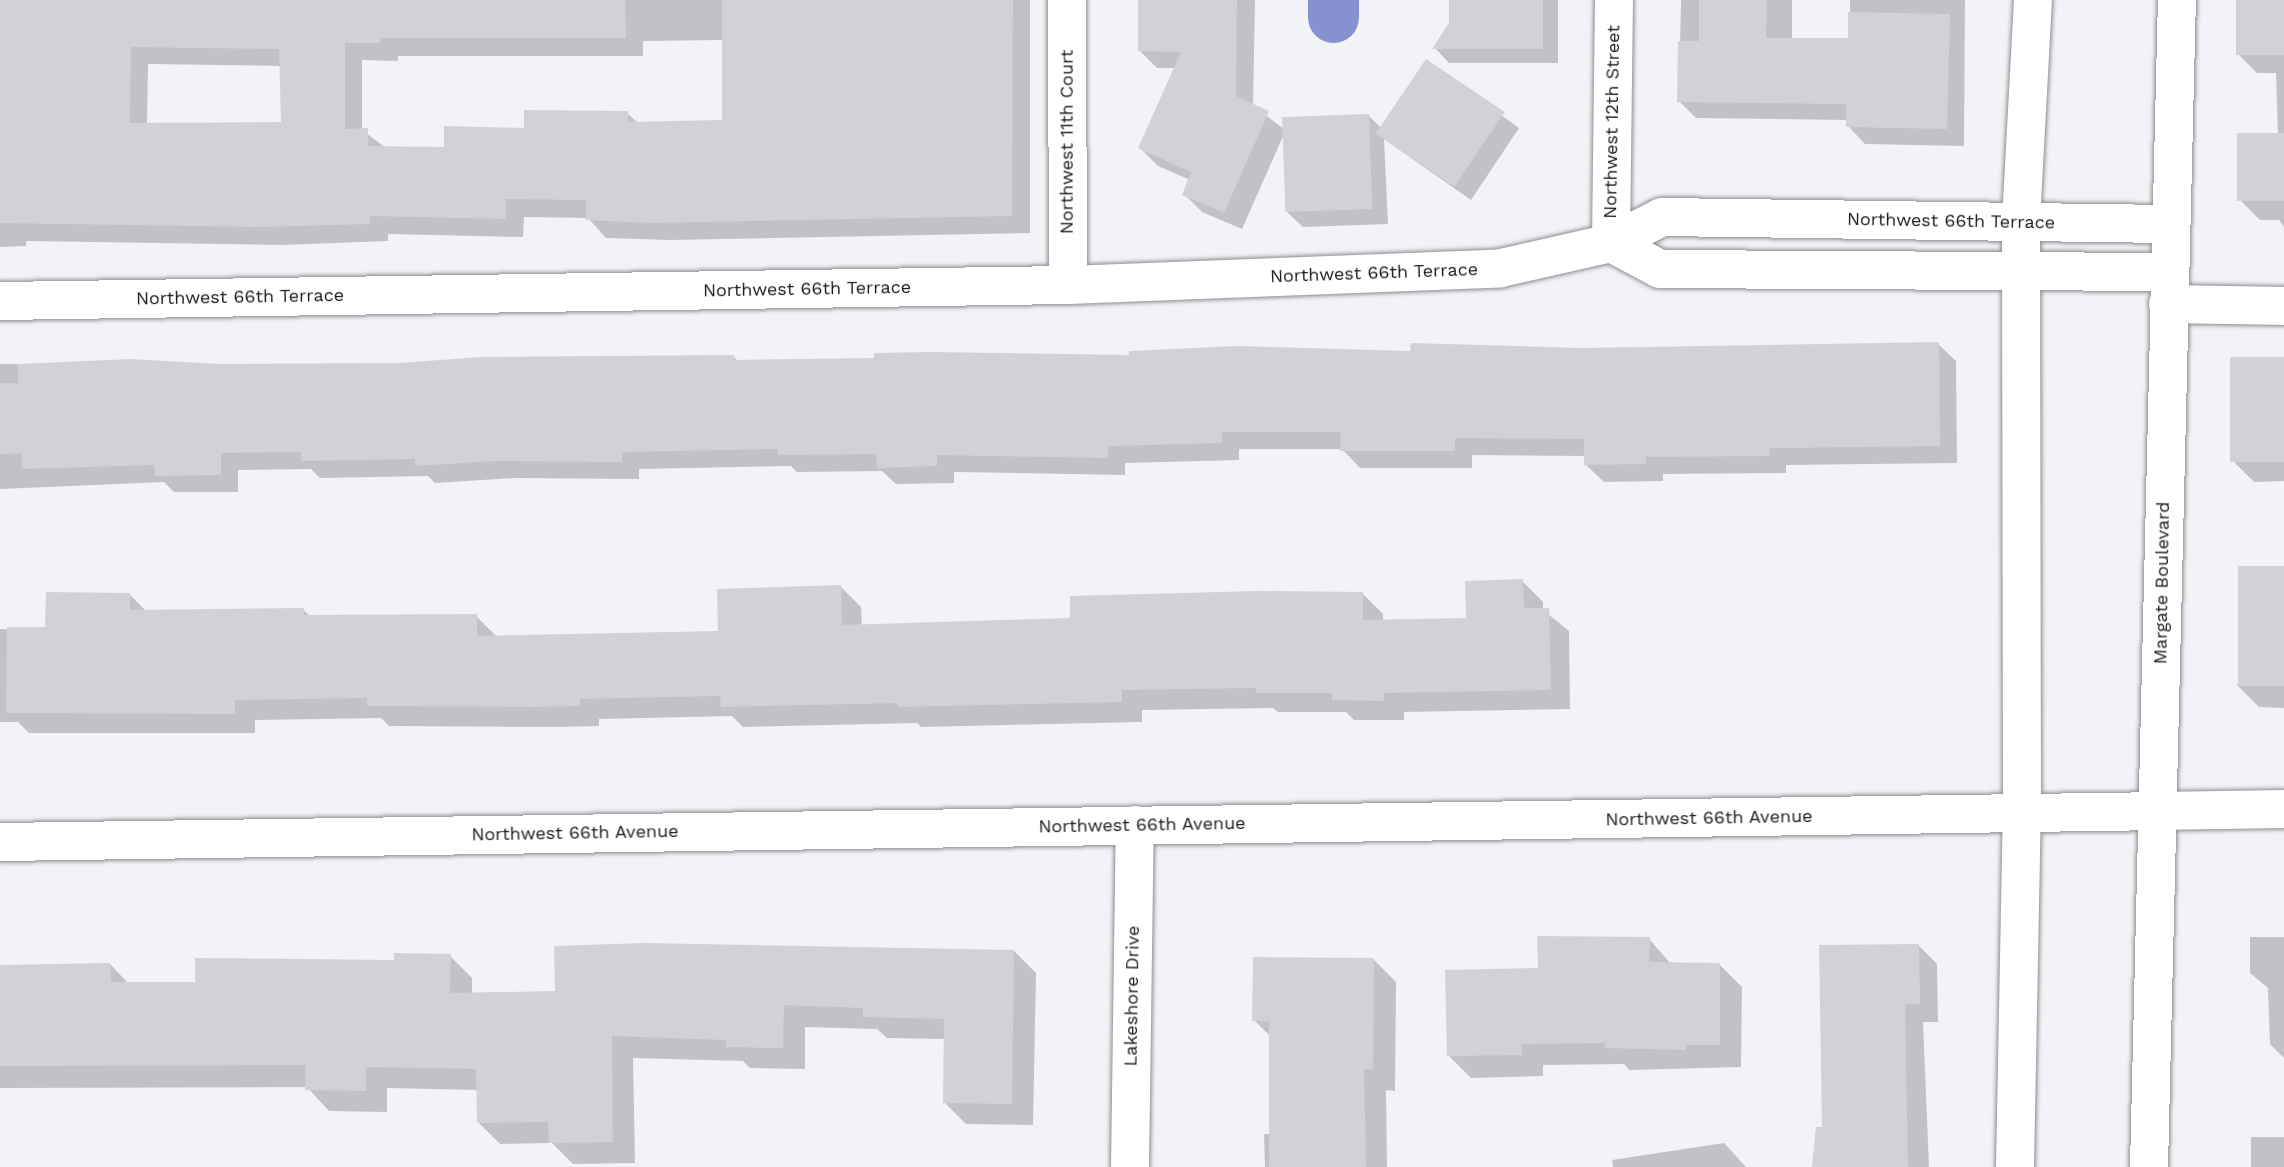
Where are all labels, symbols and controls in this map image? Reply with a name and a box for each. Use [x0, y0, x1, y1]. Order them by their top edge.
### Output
street label: Northwest 12th Street [1600, 25, 1624, 219]
street label: Northwest 11th Court [1056, 50, 1078, 234]
street label: Northwest 66th Terrace [1847, 208, 2055, 234]
street label: Northwest 66th Terrace [1269, 259, 1479, 287]
street label: Northwest 66th Terrace [703, 276, 911, 302]
street label: Northwest 66th Terrace [136, 284, 344, 310]
street label: Margate Boulevard [2150, 501, 2174, 665]
street label: Northwest 66th Avenue [1605, 805, 1813, 831]
street label: Northwest 66th Avenue [1038, 812, 1246, 838]
street label: Northwest 66th Avenue [471, 820, 679, 846]
street label: Lakeshore Drive [1120, 925, 1144, 1067]

